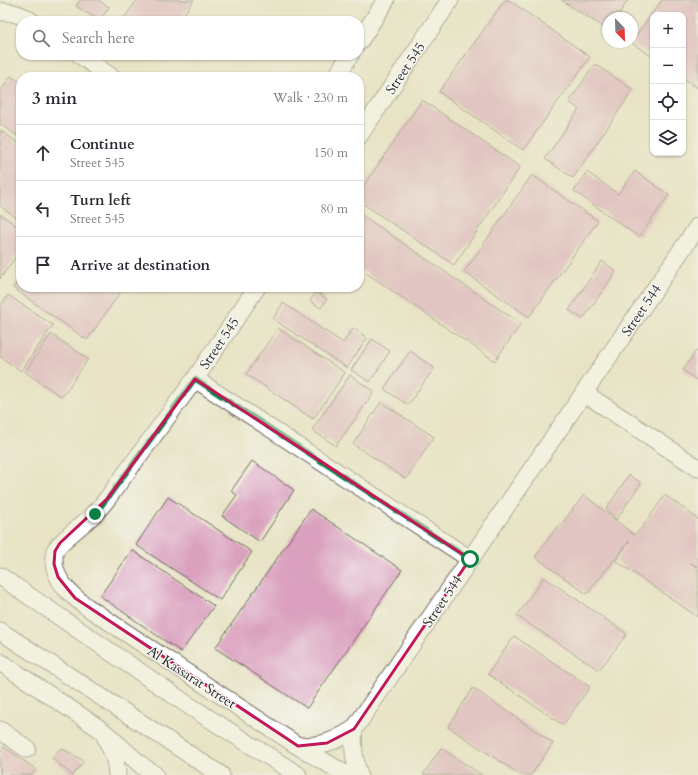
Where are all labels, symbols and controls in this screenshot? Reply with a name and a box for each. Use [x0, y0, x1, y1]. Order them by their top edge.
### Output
north arrow [602, 12, 638, 48]
map controls [650, 12, 686, 156]
button: + [650, 12, 686, 48]
search box [16, 16, 364, 60]
icon: search [30, 27, 52, 49]
text: Search here [62, 28, 135, 48]
street label: Street 545 [381, 39, 430, 98]
button: − [650, 48, 686, 84]
button: locate [650, 84, 686, 120]
text: 3 min [32, 87, 77, 110]
text: Walk · 230 m [273, 89, 348, 107]
button: layers [650, 120, 686, 156]
text: Continue [70, 134, 135, 154]
icon: ahead [32, 142, 54, 164]
text: 150 m [314, 144, 348, 162]
text: Street 545 [70, 154, 125, 172]
text: Turn left [70, 190, 131, 210]
icon: left [32, 198, 54, 220]
text: 80 m [320, 200, 348, 218]
text: Street 545 [70, 210, 125, 228]
icon: arrive [32, 254, 54, 276]
text: Arrive at destination [70, 255, 210, 275]
street label: Street 544 [617, 281, 666, 340]
street label: Street 545 [195, 314, 244, 373]
route end [86, 505, 104, 523]
route start [461, 550, 479, 568]
street label: Street 544 [418, 572, 467, 631]
street label: Al Kassarat Street [144, 642, 240, 714]

